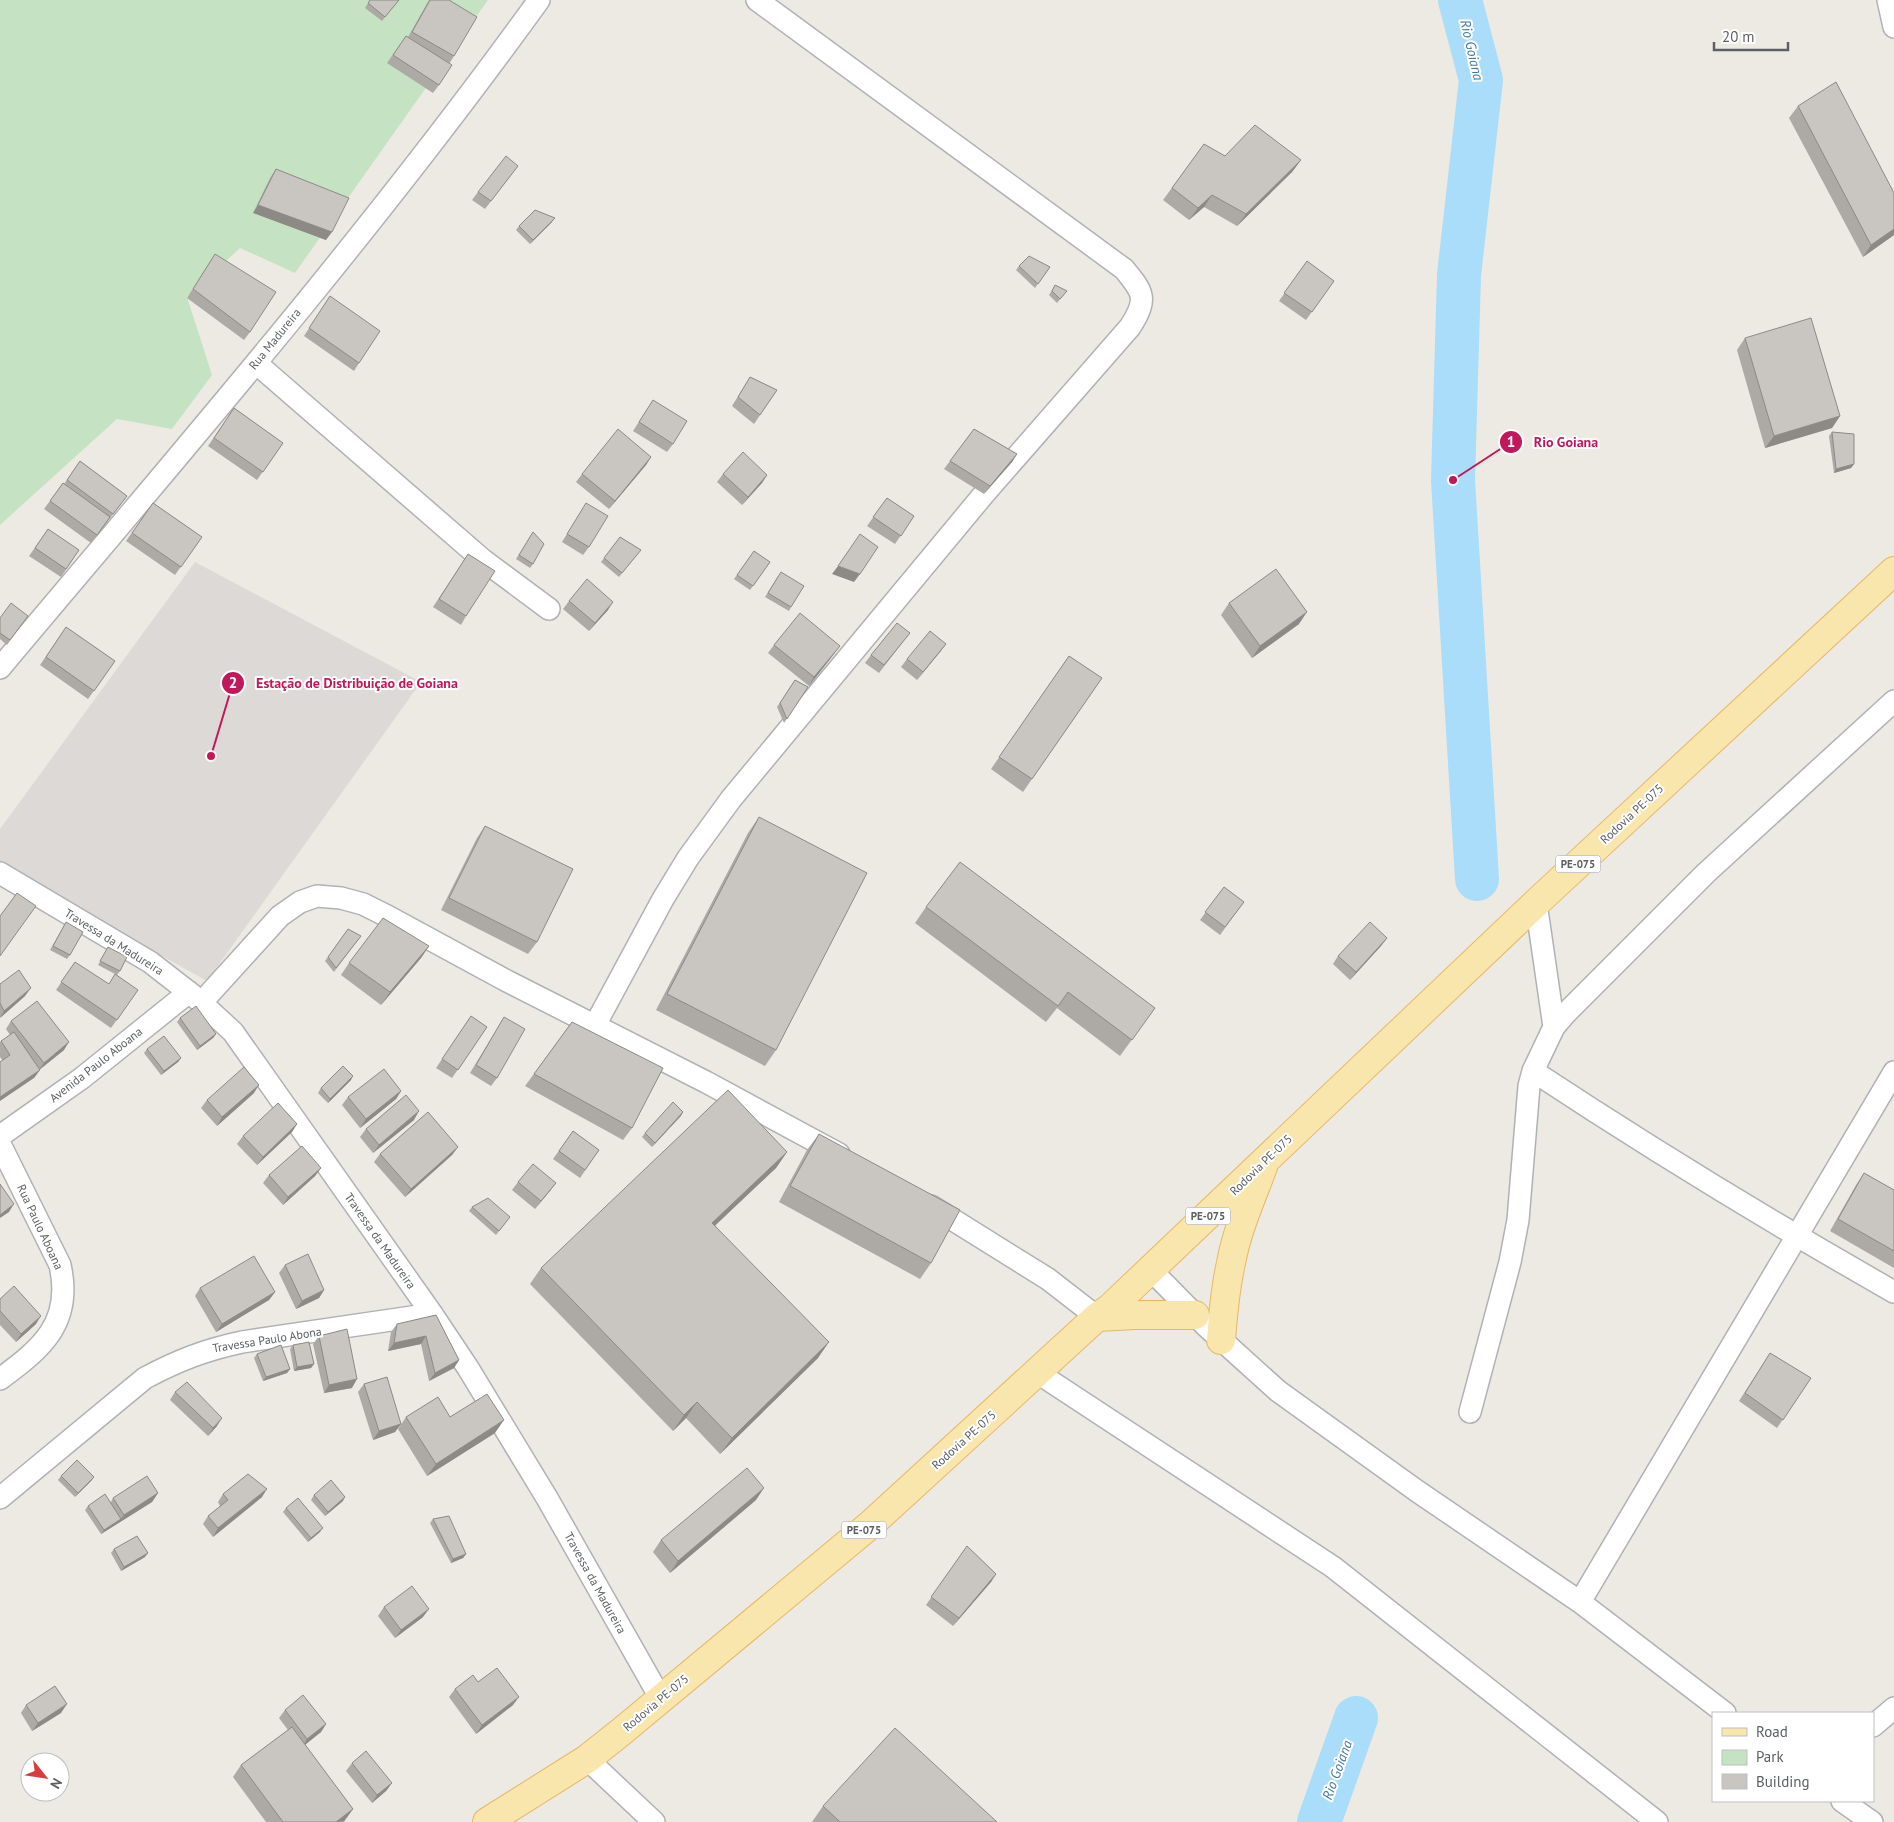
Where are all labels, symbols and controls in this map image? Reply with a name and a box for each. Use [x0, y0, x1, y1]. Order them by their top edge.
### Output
water label: Rio Goiana [1456, 18, 1488, 82]
scale bar [1714, 20, 1788, 52]
text: 20 m [1722, 27, 1755, 46]
street label: Rua Madureira [245, 305, 304, 372]
callout: Rio Goiana [1498, 427, 1608, 456]
text: 1 [1507, 432, 1515, 451]
text: Rio Goiana [1534, 433, 1598, 451]
callout: Estação de Distribuição de Goiana [221, 668, 468, 697]
text: 2 [229, 673, 237, 692]
text: Estação de Distribuição de Goiana [256, 674, 458, 692]
street label: Rodovia PE-075 [1597, 781, 1666, 847]
road number: PE-075 [1556, 856, 1600, 872]
street label: Travessa da Madureira [62, 905, 167, 978]
street label: Avenida Paulo Aboana [46, 1024, 145, 1105]
street label: Rodovia PE-075 [1226, 1131, 1295, 1198]
street label: Rua Paulo Aboana [14, 1182, 67, 1272]
street label: Travessa da Madureira [342, 1190, 419, 1292]
road number: PE-075 [1186, 1208, 1230, 1224]
street label: Travessa Paulo Abona [211, 1323, 323, 1356]
street label: Rodovia PE-075 [929, 1407, 999, 1472]
road number: PE-075 [842, 1522, 886, 1538]
street label: Travessa da Madureira [561, 1529, 630, 1636]
street label: Rodovia PE-075 [620, 1671, 692, 1734]
legend [1712, 1712, 1874, 1802]
text: Road [1756, 1722, 1788, 1741]
water label: Rio Goiana [1318, 1738, 1356, 1802]
text: Park [1756, 1747, 1784, 1766]
north arrow [20, 1752, 70, 1802]
text: Building [1756, 1772, 1810, 1791]
text: N [46, 1775, 66, 1792]

